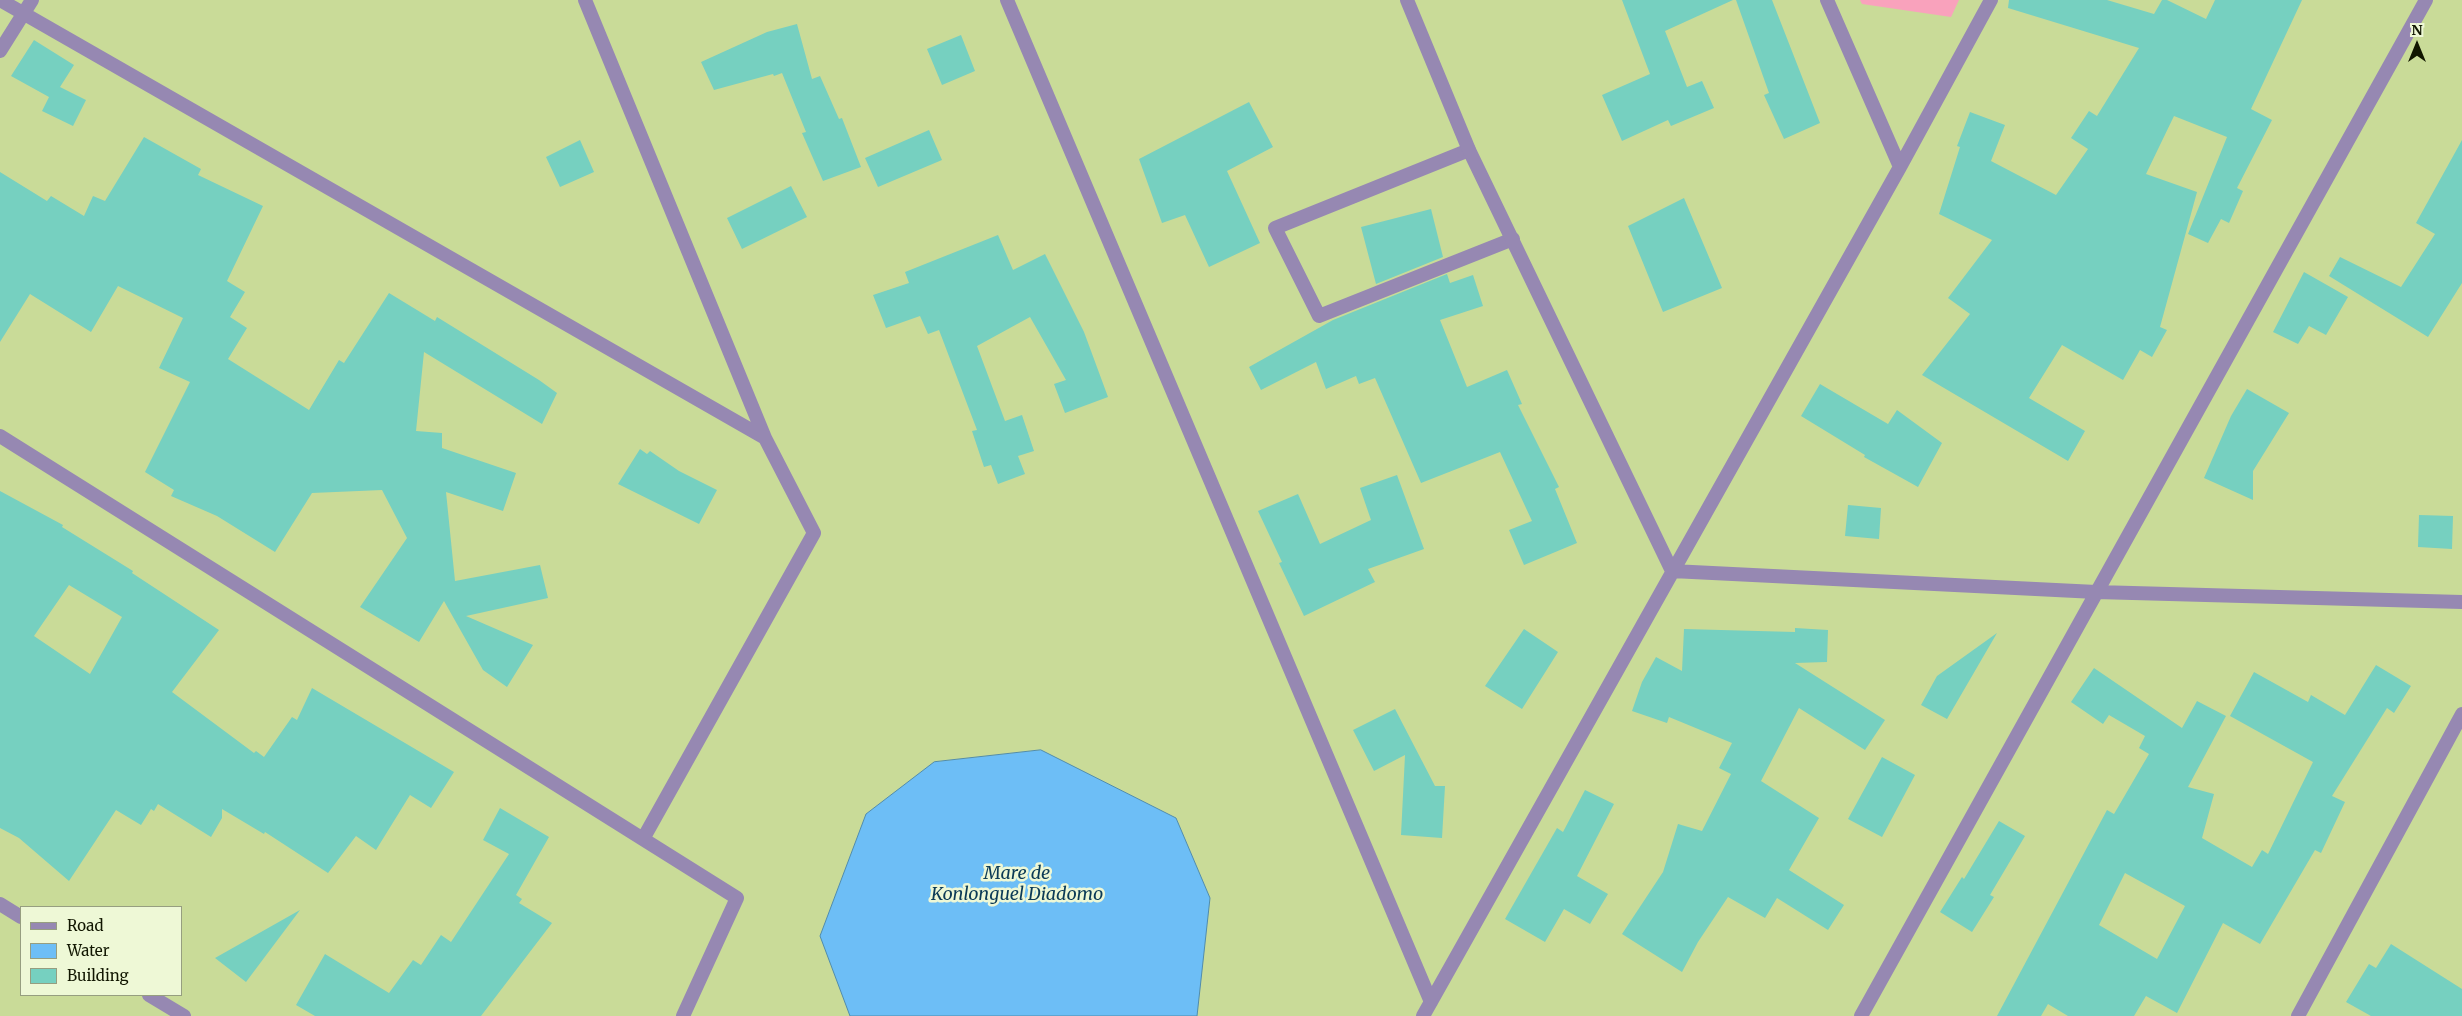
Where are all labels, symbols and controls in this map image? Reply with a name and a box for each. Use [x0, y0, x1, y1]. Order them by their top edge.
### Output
north arrow [2392, 20, 2442, 70]
text: N [2411, 21, 2423, 39]
water label: Mare de Konlonguel Diadomo [931, 863, 1103, 906]
legend [20, 906, 182, 996]
text: Road [67, 916, 103, 935]
text: Water [67, 941, 109, 960]
text: Building [67, 966, 129, 985]

